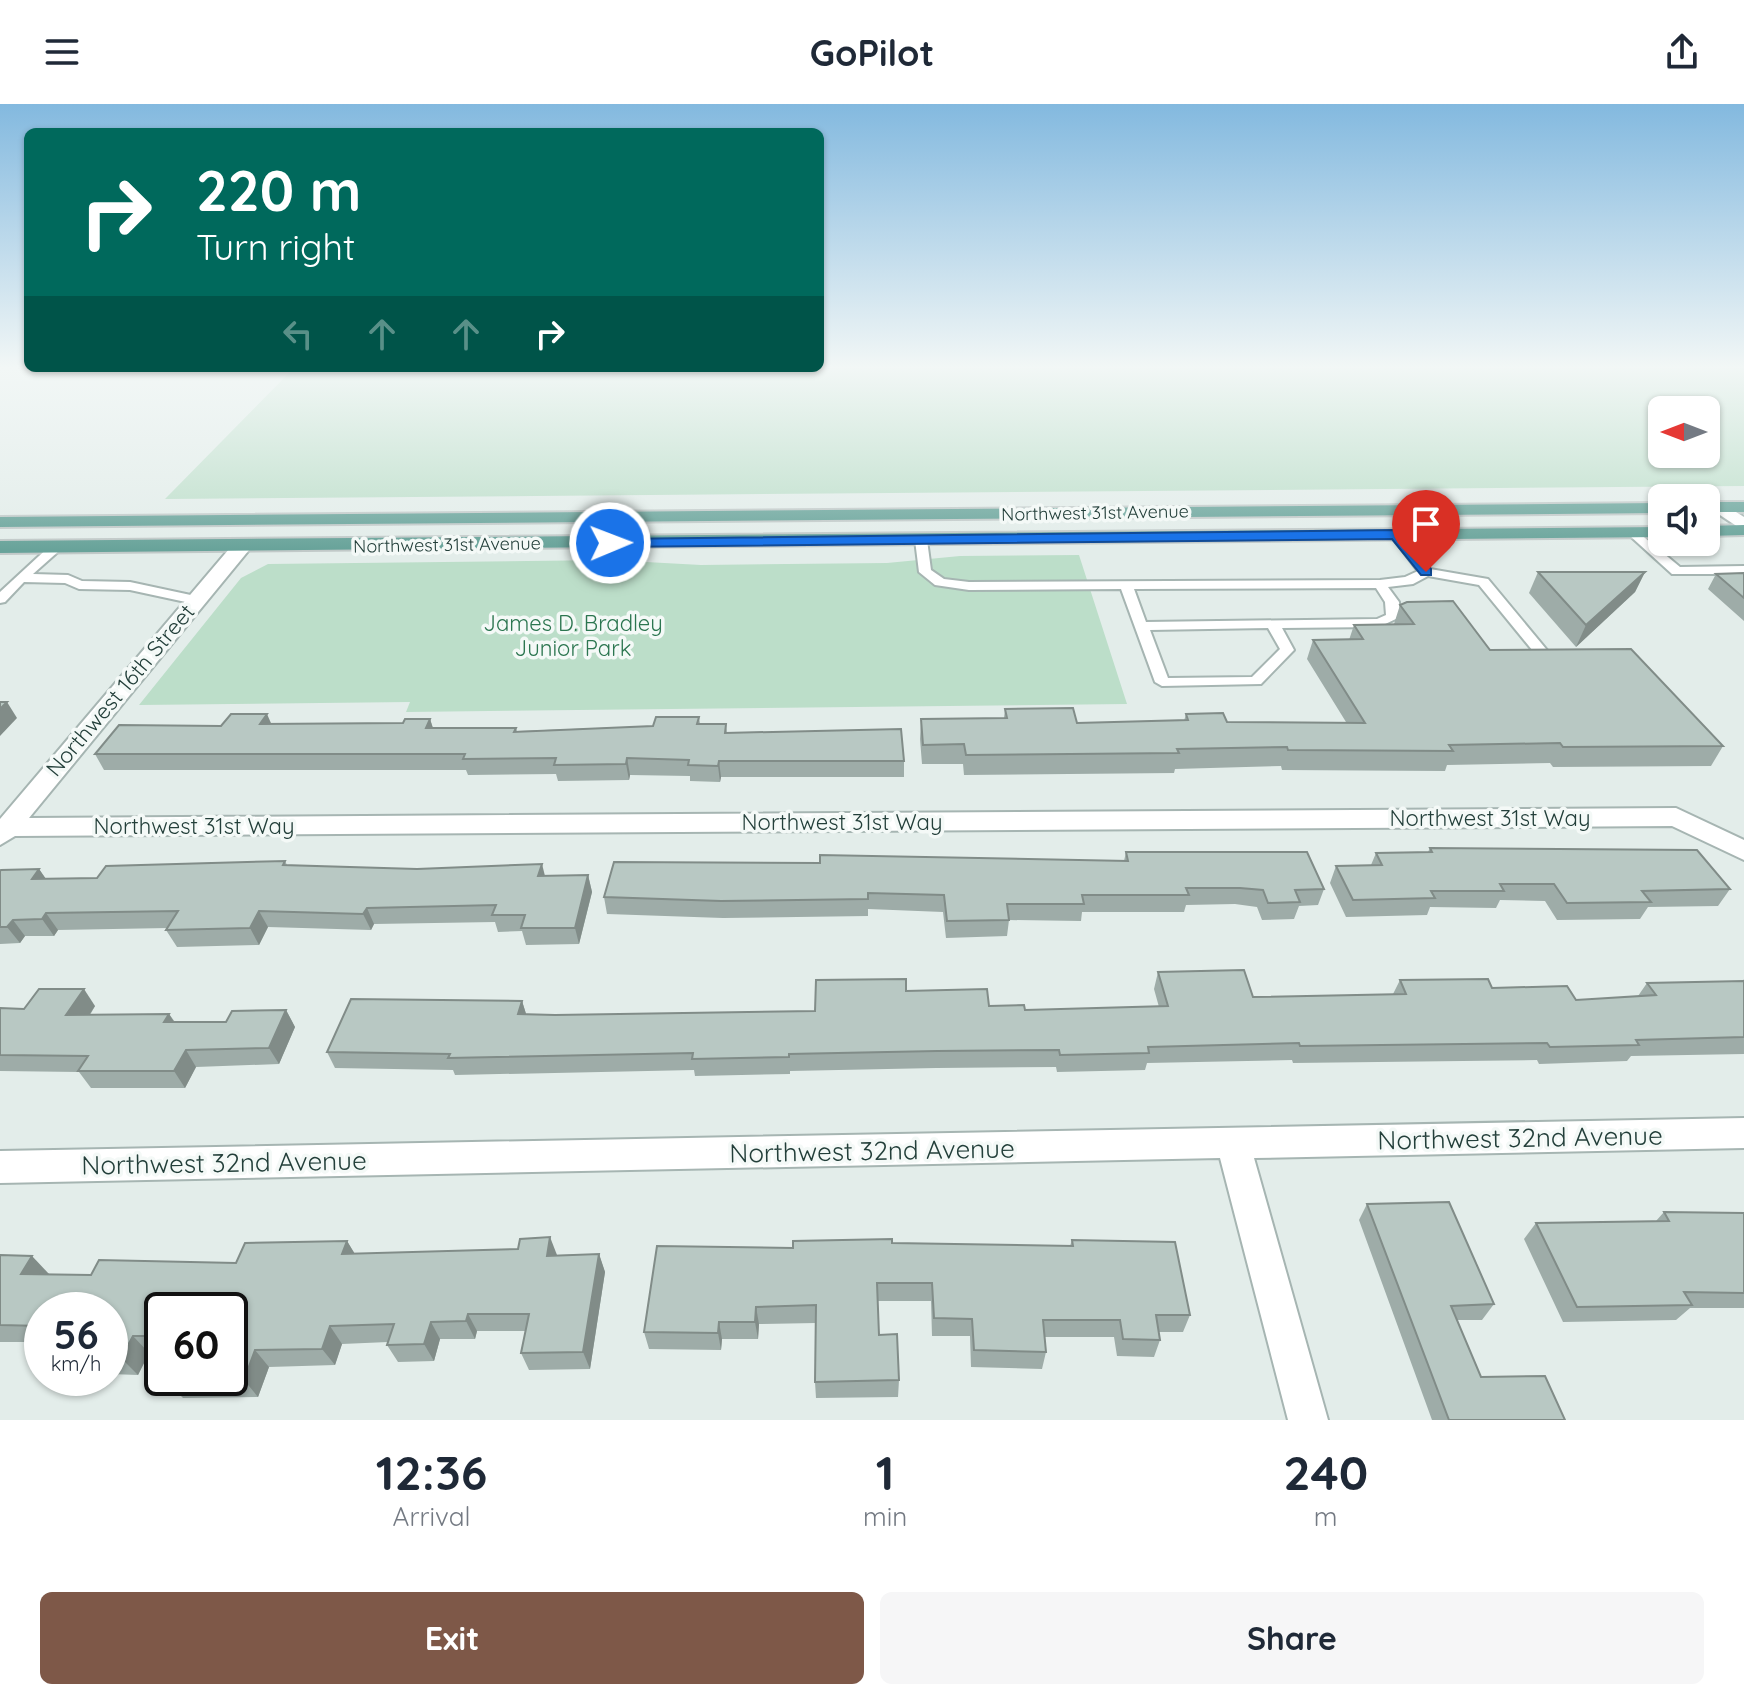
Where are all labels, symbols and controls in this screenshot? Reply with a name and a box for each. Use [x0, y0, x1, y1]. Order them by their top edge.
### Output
icon: menu [40, 30, 84, 74]
text: GoPilot [810, 30, 934, 75]
icon: share [1660, 30, 1704, 74]
text: 220 m [196, 155, 361, 225]
icon: right [64, 160, 168, 264]
text: Turn right [196, 224, 355, 269]
icon: left [276, 312, 320, 356]
icon: ahead [360, 312, 404, 356]
icon: ahead [444, 312, 488, 356]
icon: right [528, 312, 572, 356]
north arrow [1648, 396, 1720, 468]
map controls [1648, 396, 1720, 556]
button: sound [1648, 484, 1720, 556]
pin [1392, 490, 1460, 572]
street label: Northwest 31st Avenue [1001, 499, 1189, 526]
position arrow [568, 501, 652, 585]
icon: arrive [1404, 502, 1448, 546]
street label: Northwest 31st Avenue [353, 531, 541, 558]
street label: Northwest 16th Street [40, 598, 200, 782]
park label: James D. Bradley Junior Park [483, 609, 663, 662]
street label: Northwest 31st Way [1390, 804, 1590, 832]
street label: Northwest 31st Way [742, 808, 942, 836]
street label: Northwest 31st Way [94, 812, 294, 840]
street label: Northwest 32nd Avenue [1377, 1119, 1663, 1156]
street label: Northwest 32nd Avenue [729, 1132, 1015, 1169]
street label: Northwest 32nd Avenue [81, 1144, 367, 1181]
speed limit sign: 60 [144, 1292, 248, 1396]
text: 56 [53, 1309, 99, 1359]
text: km/h [51, 1351, 101, 1376]
text: 12:36 [376, 1442, 487, 1502]
text: 1 [876, 1442, 895, 1502]
text: 240 [1283, 1442, 1368, 1502]
text: Arrival [393, 1500, 470, 1533]
text: min [863, 1500, 907, 1533]
text: m [1314, 1500, 1338, 1533]
button: Exit [40, 1592, 864, 1684]
button: Share [880, 1592, 1704, 1684]

